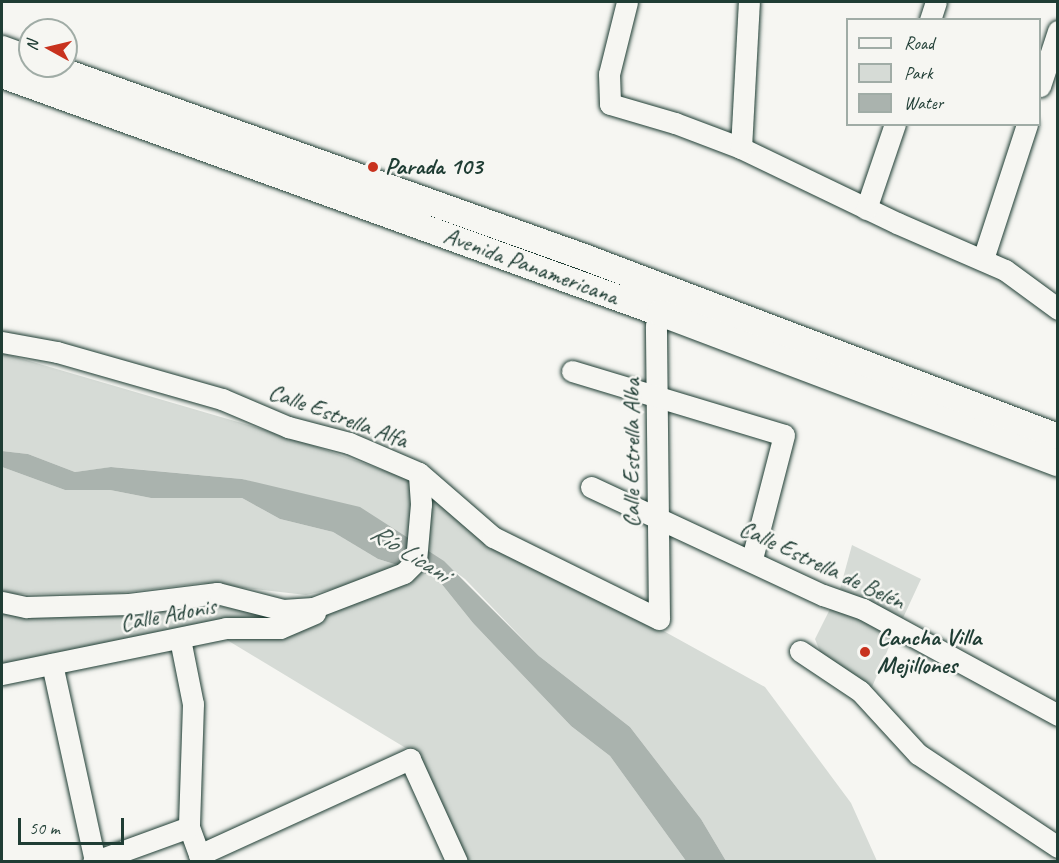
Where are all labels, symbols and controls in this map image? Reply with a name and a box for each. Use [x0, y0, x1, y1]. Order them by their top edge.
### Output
north arrow [18, 18, 78, 78]
legend [846, 18, 1041, 126]
text: Road [904, 32, 934, 54]
text: N [22, 39, 43, 52]
text: Park [904, 62, 933, 84]
text: Water [904, 92, 943, 114]
place label: Parada 103 [385, 153, 482, 181]
marker: Parada 103 [366, 160, 380, 174]
street label: Avenida Panamericana [440, 221, 622, 311]
street label: Calle Estrella Alfa [264, 377, 412, 455]
street label: Calle Estrella Alba [618, 378, 646, 528]
street label: Calle Estrella de Belén [735, 514, 909, 616]
water label: Río Licani [365, 517, 455, 589]
street label: Calle Adonis [118, 592, 218, 638]
place label: Cancha Villa Mejillones [877, 624, 980, 680]
marker: Cancha Villa Mejillones [858, 645, 872, 659]
scale bar [21, 806, 128, 844]
text: 50 m [29, 817, 60, 839]

